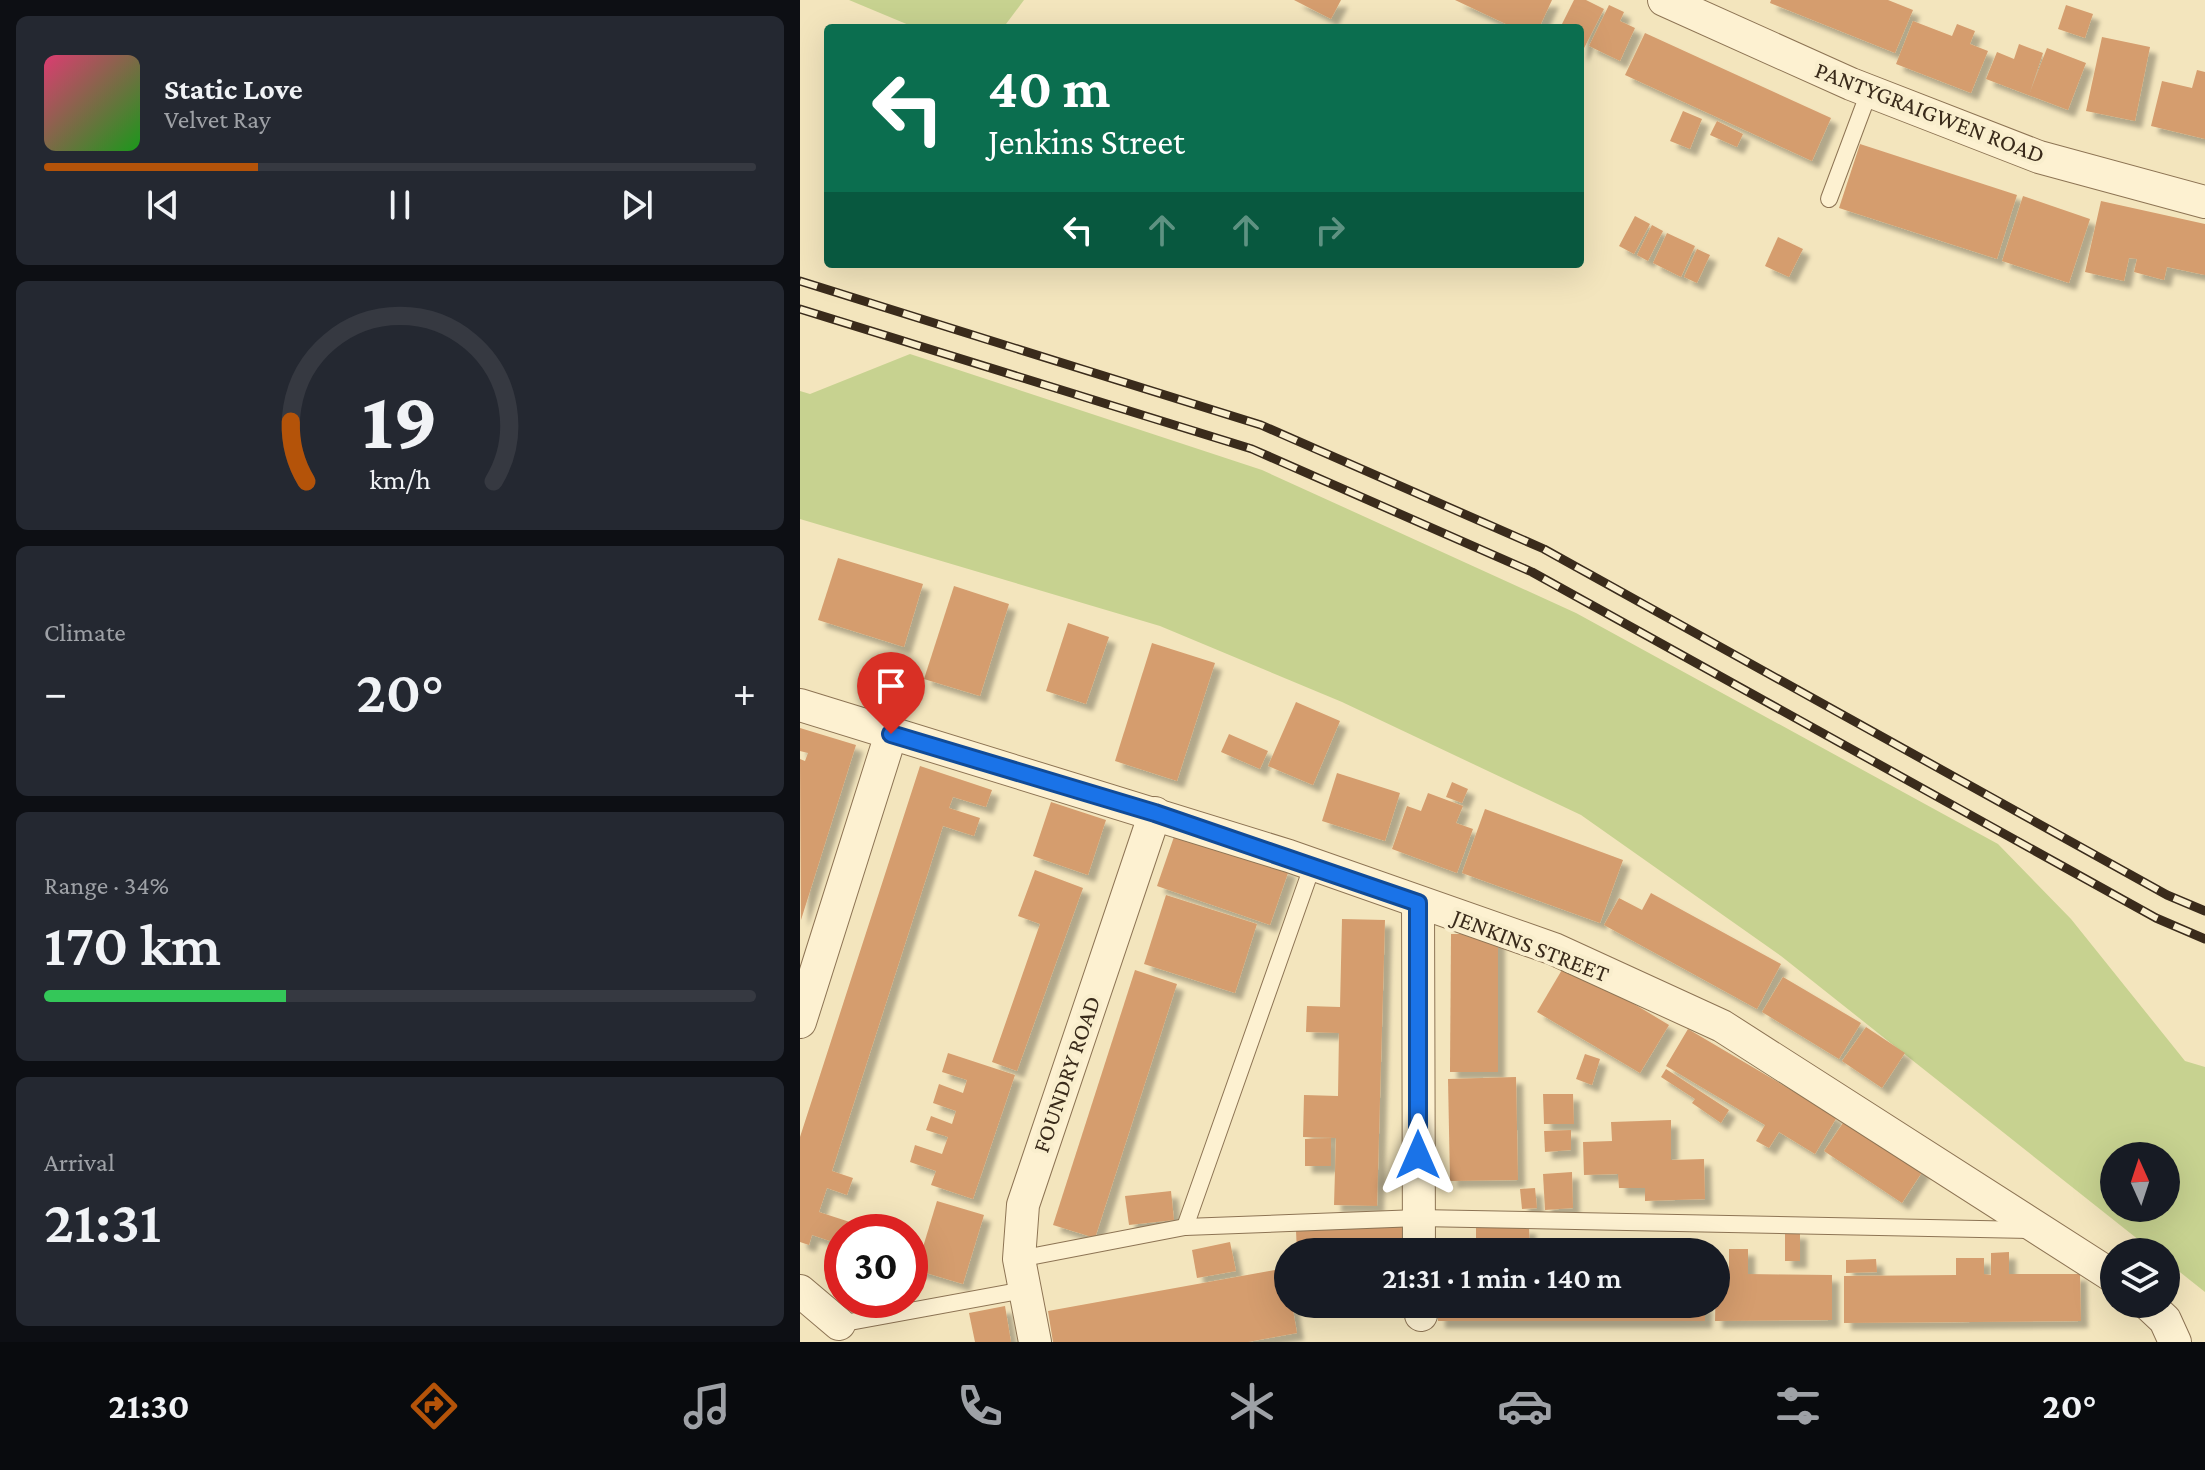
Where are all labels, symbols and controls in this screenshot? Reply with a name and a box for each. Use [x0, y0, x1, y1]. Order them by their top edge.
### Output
icon: left [856, 56, 960, 160]
street label: PANTYGRAIGWEN ROAD [1811, 56, 2049, 168]
text: 40 m [988, 57, 1110, 119]
text: Static Love [164, 72, 303, 105]
text: Velvet Ray [164, 105, 271, 134]
text: Jenkins Street [988, 122, 1185, 162]
icon: previous [141, 183, 185, 227]
icon: pause [378, 183, 422, 227]
icon: next [615, 183, 659, 227]
icon: left [1056, 208, 1100, 252]
icon: ahead [1140, 208, 1184, 252]
icon: ahead [1224, 208, 1268, 252]
icon: right [1308, 208, 1352, 252]
text: 19 [362, 372, 438, 465]
text: km/h [369, 463, 431, 495]
text: Climate [44, 618, 126, 647]
pin [857, 652, 925, 734]
text: 20° [356, 658, 444, 725]
icon: arrive [869, 664, 913, 708]
text: − [44, 668, 67, 716]
text: + [733, 668, 756, 716]
text: Range · 34% [44, 871, 169, 900]
street label: JENKINS STREET [1447, 902, 1613, 987]
text: 170 km [44, 911, 221, 978]
street label: FOUNDRY ROAD [1027, 992, 1105, 1156]
position arrow [1376, 1113, 1460, 1197]
north arrow [2100, 1142, 2180, 1222]
map controls [2100, 1142, 2180, 1318]
text: Arrival [44, 1148, 115, 1177]
text: 21:31 [44, 1188, 161, 1255]
speed limit sign: 30 [824, 1214, 928, 1318]
button: layers [2100, 1238, 2180, 1318]
text: 21:31 · 1 min · 140 m [1382, 1261, 1622, 1294]
icon: directions [406, 1378, 462, 1434]
icon: music [679, 1378, 735, 1434]
icon: phone [952, 1378, 1008, 1434]
icon: climate [1224, 1378, 1280, 1434]
icon: car [1497, 1378, 1553, 1434]
icon: filters [1770, 1378, 1826, 1434]
text: 21:30 [108, 1386, 190, 1426]
text: 20° [2042, 1386, 2097, 1426]

